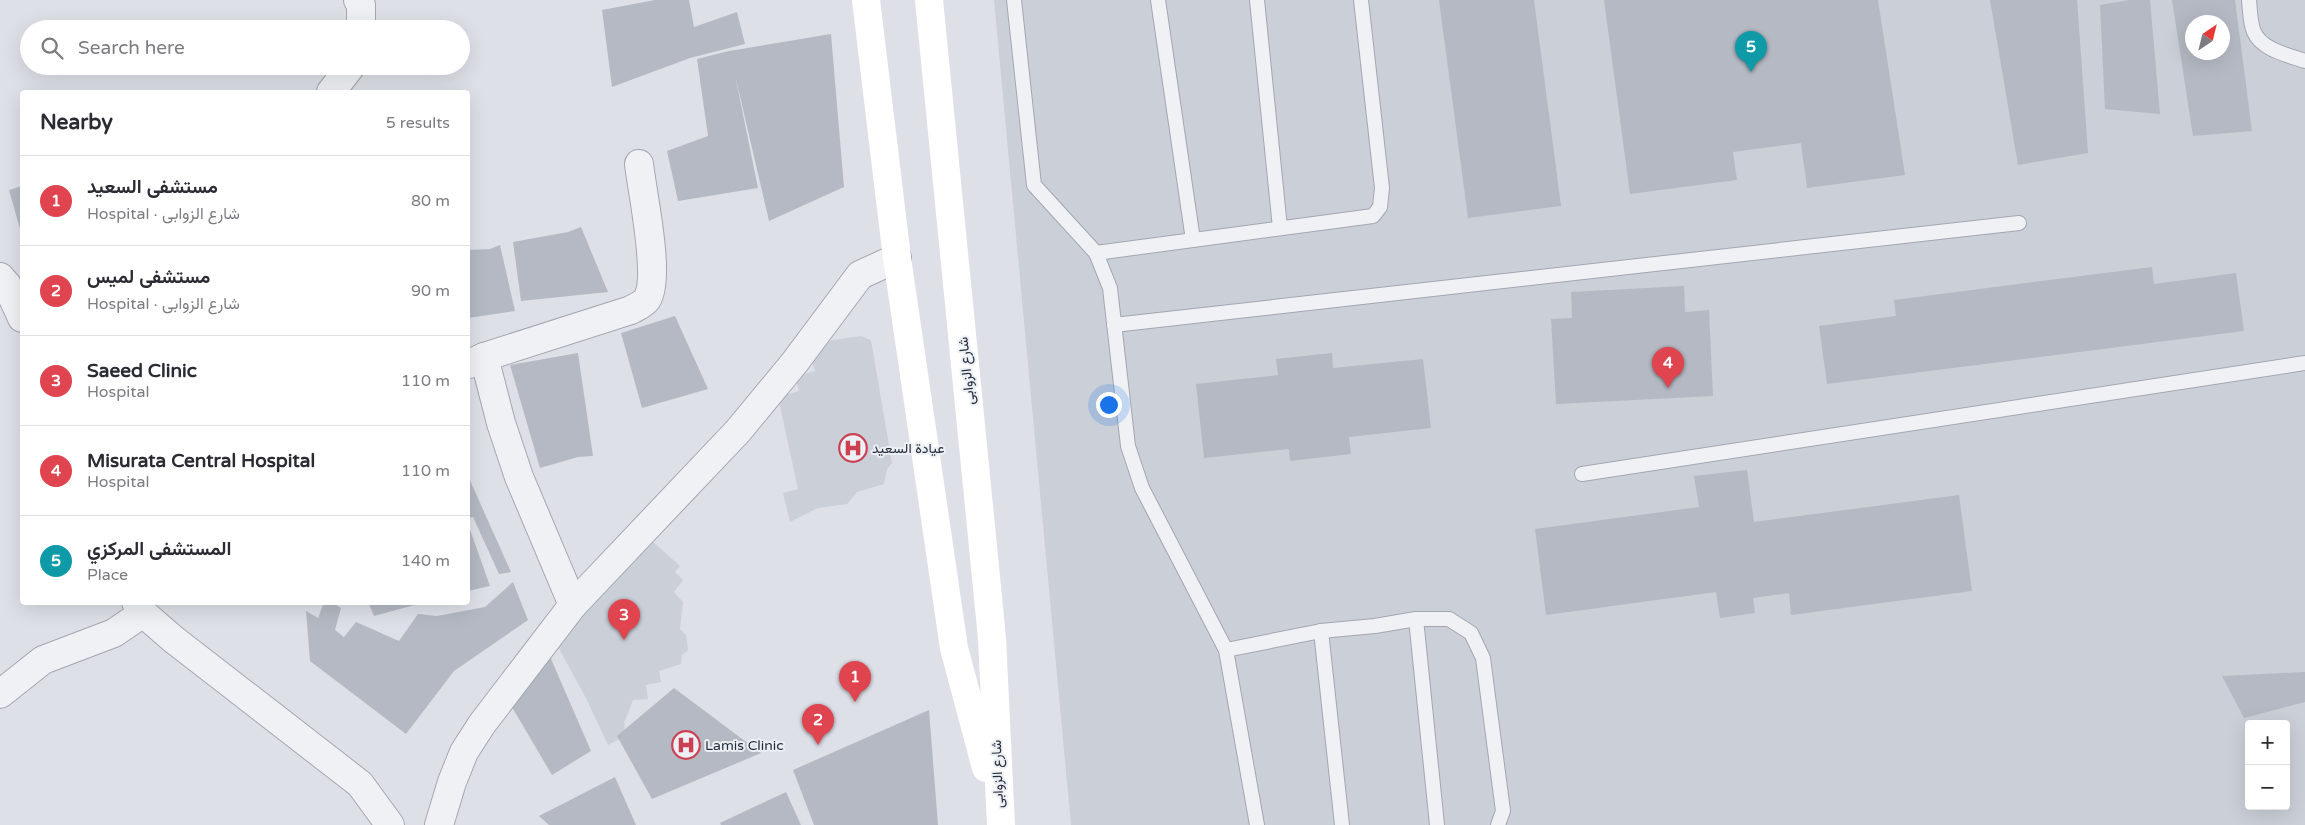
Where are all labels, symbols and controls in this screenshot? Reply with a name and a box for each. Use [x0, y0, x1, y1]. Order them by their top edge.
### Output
north arrow [2185, 15, 2230, 60]
search box [20, 20, 470, 75]
pin: 5 [1735, 31, 1767, 72]
icon: search [38, 34, 66, 62]
text: Search here [78, 37, 185, 59]
text: Nearby [40, 110, 113, 135]
text: 5 results [386, 113, 450, 133]
text: مستشفى السعيد [87, 176, 218, 198]
text: 1 [51, 191, 61, 211]
text: 80 m [411, 191, 450, 211]
text: Hospital · شارع الزوابى [87, 204, 240, 224]
text: مستشفى لميس [87, 266, 210, 288]
text: 2 [51, 281, 61, 301]
text: 90 m [411, 281, 450, 301]
text: Hospital · شارع الزوابى [87, 294, 240, 314]
street label: شارع الزوابى [954, 336, 981, 406]
pin: 4 [1652, 347, 1684, 388]
text: Saeed Clinic [87, 360, 197, 382]
text: 3 [51, 371, 61, 391]
text: 110 m [401, 371, 450, 391]
text: Hospital [87, 382, 149, 402]
your location [1096, 392, 1122, 418]
hospital icon: عيادة السعيد [838, 433, 868, 463]
place label: عيادة السعيد [872, 440, 945, 457]
text: Misurata Central Hospital [87, 450, 315, 472]
text: 4 [51, 461, 61, 481]
text: 110 m [401, 461, 450, 481]
text: Hospital [87, 472, 149, 492]
text: المستشفى المركزي [87, 538, 232, 560]
text: 5 [51, 551, 61, 571]
text: 140 m [401, 551, 450, 571]
text: Place [87, 565, 128, 585]
pin: 3 [608, 599, 640, 640]
pin: 1 [839, 661, 871, 702]
pin: 2 [802, 704, 834, 745]
map controls [2245, 720, 2290, 810]
button: + [2245, 720, 2290, 765]
hospital icon: Lamis Clinic [671, 730, 701, 760]
place label: Lamis Clinic [705, 737, 784, 754]
street label: شارع الزوابى [988, 740, 1009, 808]
button: − [2245, 765, 2290, 810]

